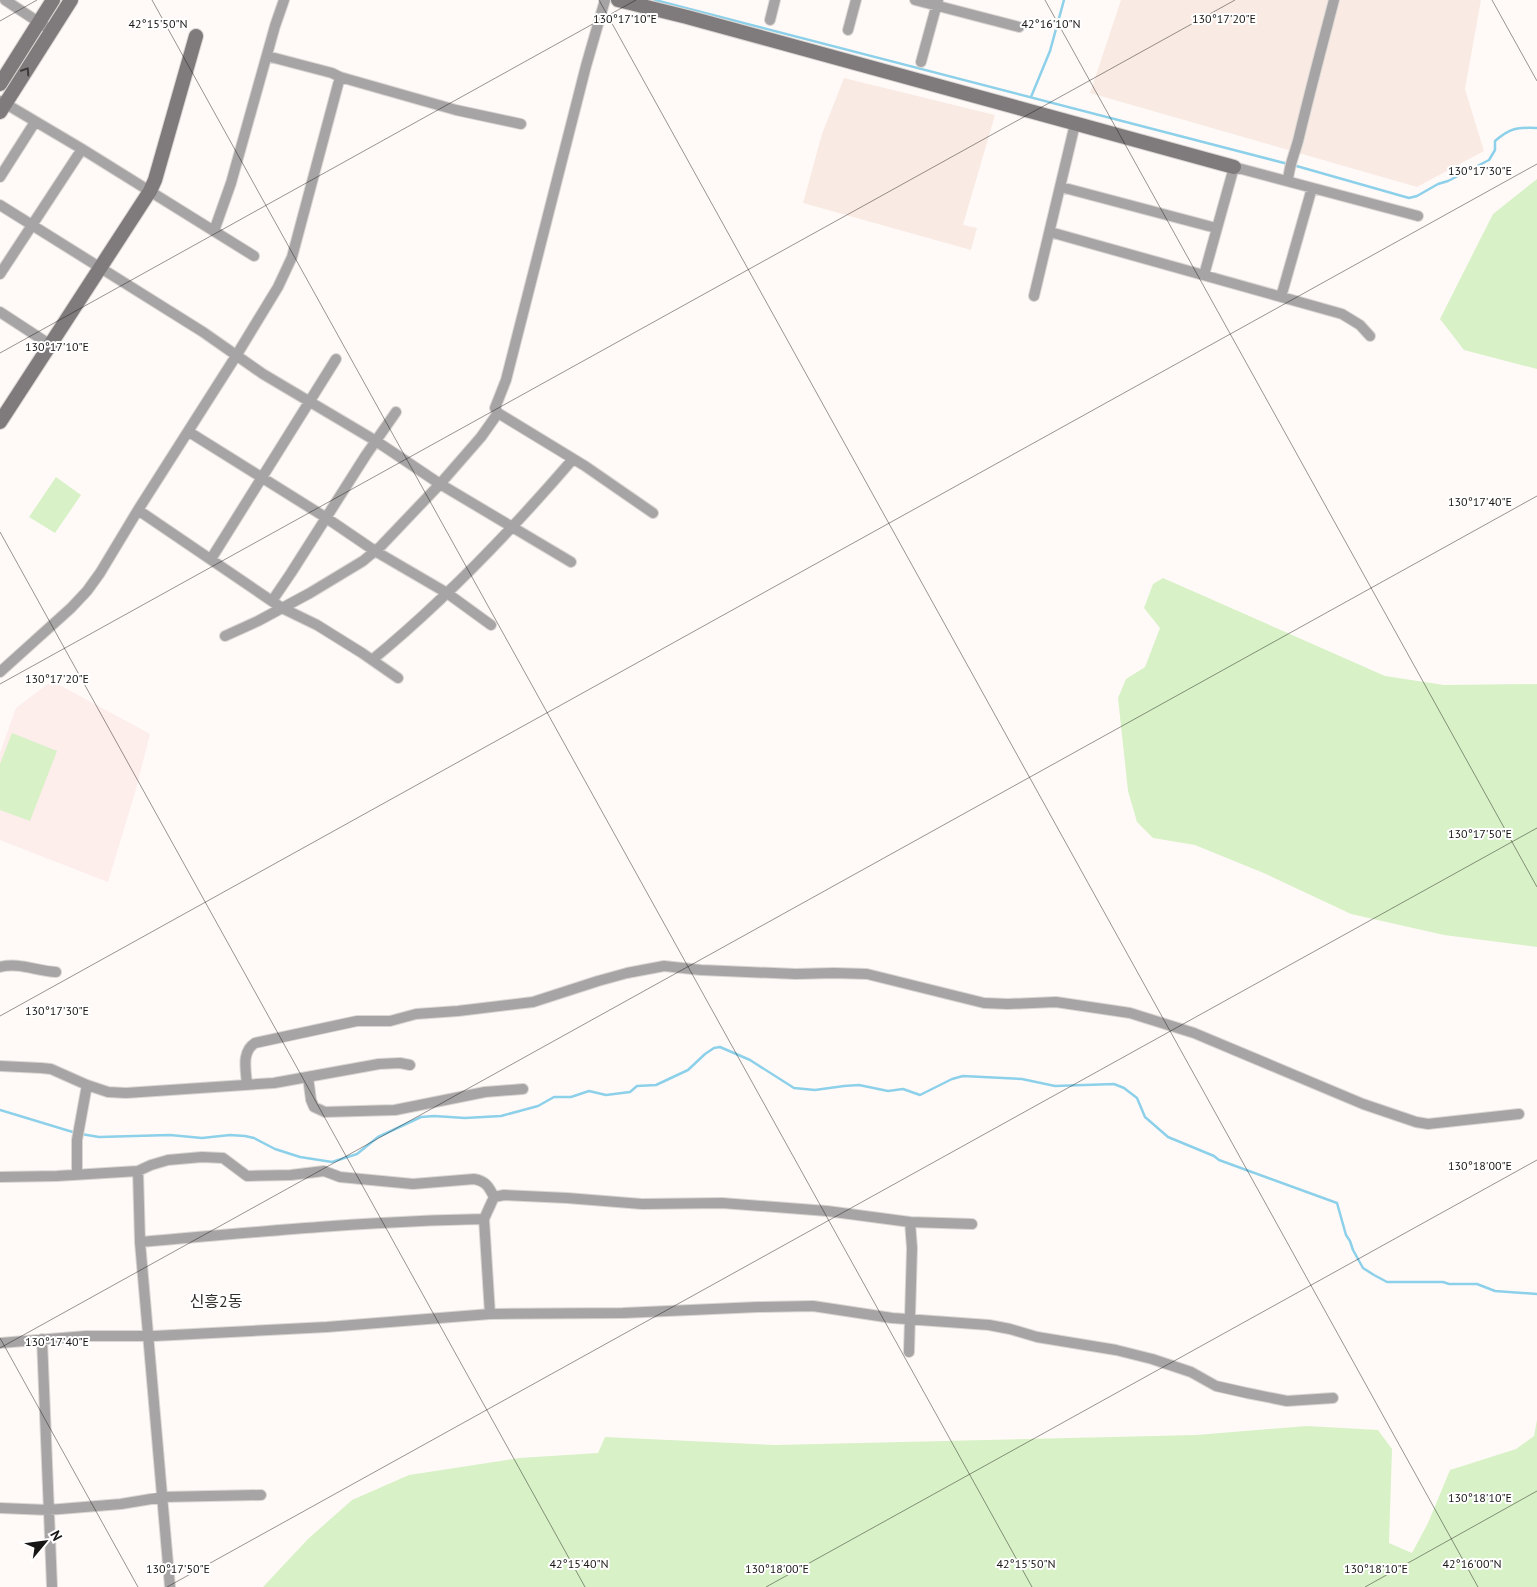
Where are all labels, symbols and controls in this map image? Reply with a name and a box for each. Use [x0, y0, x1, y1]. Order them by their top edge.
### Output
text: 130°17'10"E [593, 11, 657, 26]
text: 130°17'20"E [1192, 11, 1256, 26]
text: 42°15'50"N [128, 16, 188, 31]
text: 42°16'10"N [1021, 16, 1081, 31]
one-way arrow [20, 67, 30, 76]
text: 130°17'30"E [1448, 163, 1512, 178]
text: 130°17'10"E [25, 339, 89, 354]
text: 130°17'40"E [1448, 494, 1512, 509]
text: 130°17'20"E [25, 671, 89, 686]
text: 130°17'50"E [1448, 826, 1512, 841]
text: 130°17'30"E [25, 1003, 89, 1018]
text: 130°18'00"E [1448, 1158, 1512, 1173]
district label: 신흥2동 [190, 1291, 243, 1311]
text: 130°17'40"E [25, 1334, 89, 1349]
text: 130°18'10"E [1448, 1490, 1512, 1505]
north arrow [20, 1517, 70, 1567]
text: N [46, 1527, 66, 1544]
text: 42°15'40"N [549, 1556, 609, 1571]
text: 42°15'50"N [996, 1556, 1056, 1571]
text: 42°16'00"N [1442, 1556, 1502, 1571]
text: 130°17'50"E [146, 1561, 210, 1576]
text: 130°18'00"E [745, 1561, 809, 1576]
text: 130°18'10"E [1344, 1561, 1408, 1576]

